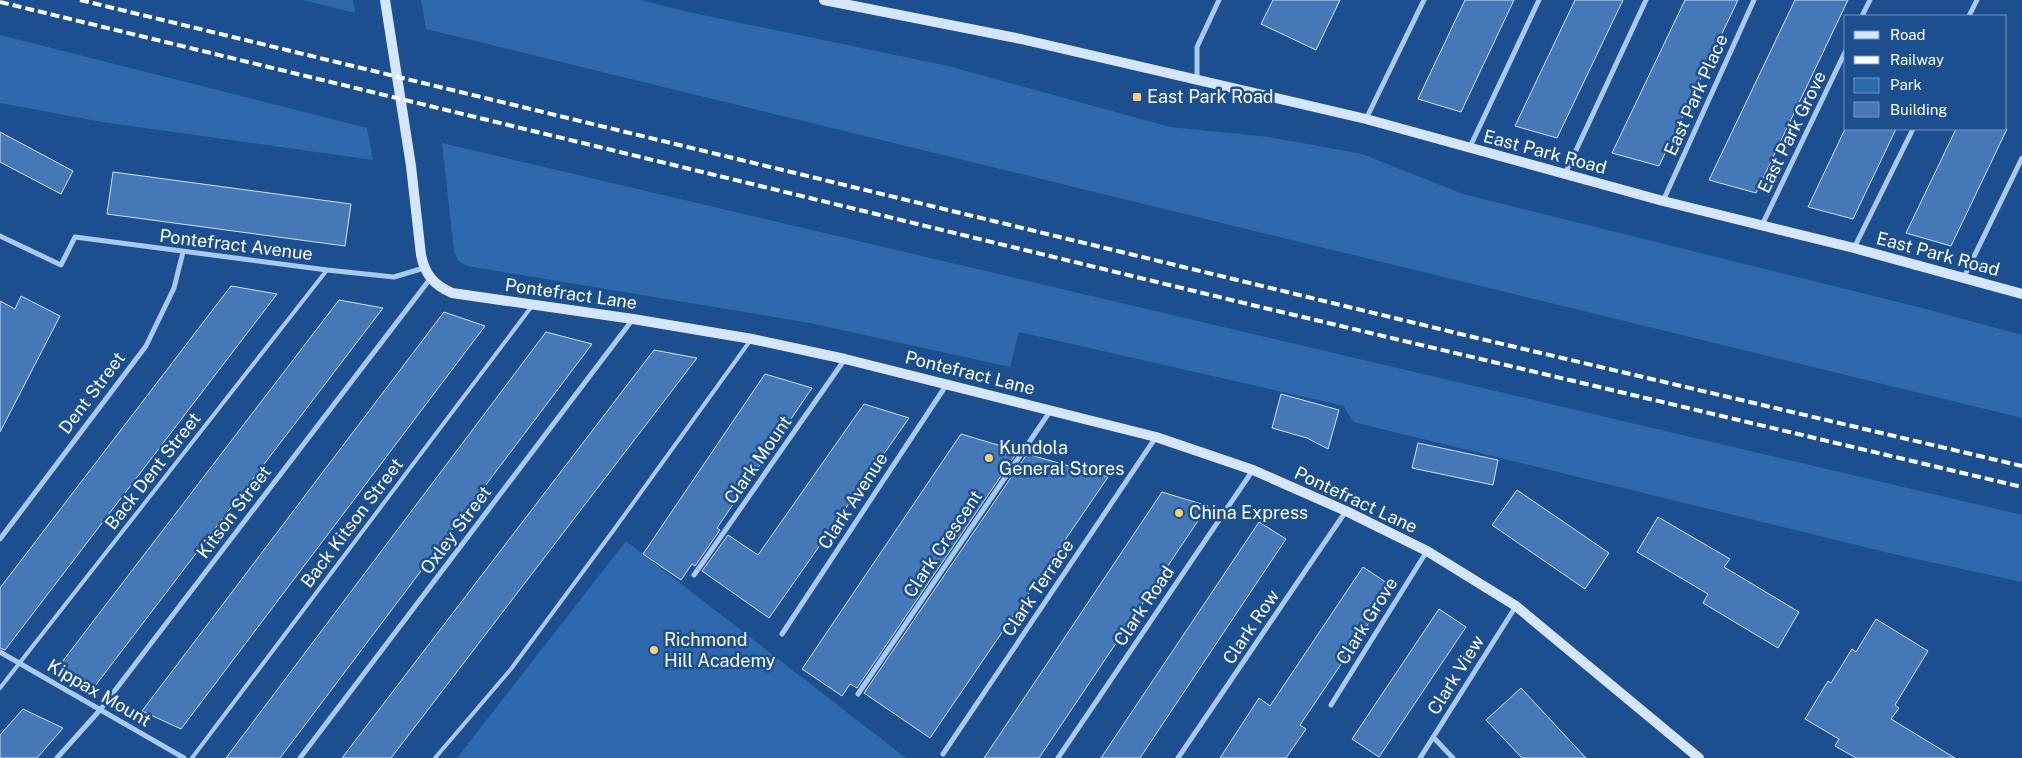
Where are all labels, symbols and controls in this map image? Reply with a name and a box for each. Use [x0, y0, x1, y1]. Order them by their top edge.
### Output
legend [1844, 15, 2007, 130]
text: Road [1890, 26, 1926, 43]
street label: East Park Place [1659, 31, 1732, 159]
text: Railway [1890, 51, 1944, 68]
street label: East Park Grove [1753, 67, 1830, 196]
text: Park [1890, 76, 1922, 93]
place label: East Park Road [1147, 86, 1274, 107]
marker: East Park Road [1131, 91, 1143, 103]
text: Building [1890, 101, 1948, 118]
street label: East Park Road [1481, 125, 1609, 178]
street label: Pontefract Avenue [158, 225, 314, 264]
street label: East Park Road [1874, 227, 2002, 280]
street label: Pontefract Lane [504, 274, 639, 313]
street label: Pontefract Lane [903, 346, 1037, 399]
street label: Dent Street [54, 348, 129, 438]
street label: Back Dent Street [100, 408, 205, 533]
street label: Clark Mount [720, 412, 796, 508]
place label: Kundola General Stores [999, 437, 1124, 479]
street label: Clark Avenue [814, 448, 892, 553]
marker: Kundola General Stores [983, 452, 995, 464]
street label: Back Kitson Street [296, 454, 407, 592]
street label: Kitson Street [192, 461, 275, 562]
street label: Pontefract Lane [1291, 462, 1421, 537]
street label: Oxley Street [416, 482, 495, 578]
street label: Clark Crescent [899, 486, 986, 601]
place label: China Express [1189, 502, 1308, 523]
marker: China Express [1173, 507, 1185, 519]
street label: Clark Terrace [997, 535, 1078, 640]
street label: Clark Road [1109, 562, 1178, 650]
street label: Clark Grove [1332, 573, 1402, 668]
street label: Clark Row [1218, 586, 1283, 668]
place label: Richmond Hill Academy [664, 629, 776, 671]
street label: Clark View [1423, 631, 1488, 718]
marker: Richmond Hill Academy [648, 644, 660, 656]
street label: Kippax Mount [44, 654, 155, 731]

